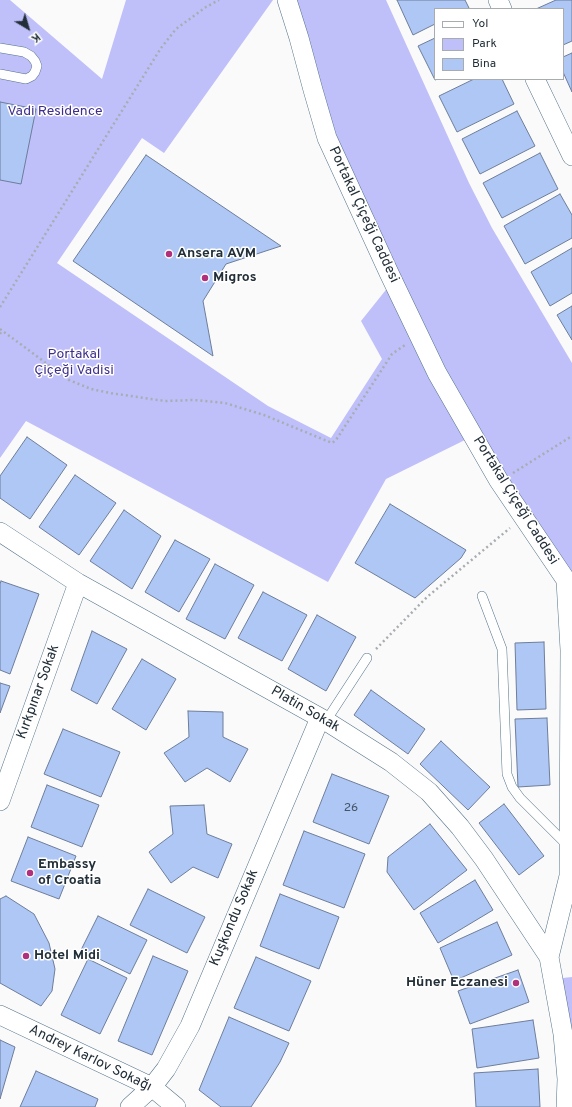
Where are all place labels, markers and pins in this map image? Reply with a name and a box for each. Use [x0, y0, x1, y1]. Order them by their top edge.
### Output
place label: Ansera AVM [177, 246, 256, 262]
marker: Ansera AVM [164, 249, 174, 259]
place label: Migros [213, 270, 257, 286]
marker: Migros [200, 273, 210, 283]
place label: Embassy of Croatia [38, 857, 101, 890]
marker: Embassy of Croatia [25, 868, 35, 878]
place label: Hotel Midi [34, 948, 100, 964]
marker: Hotel Midi [21, 951, 31, 961]
place label: Hüner Eczanesi [406, 975, 508, 991]
marker: Hüner Eczanesi [511, 978, 521, 988]

